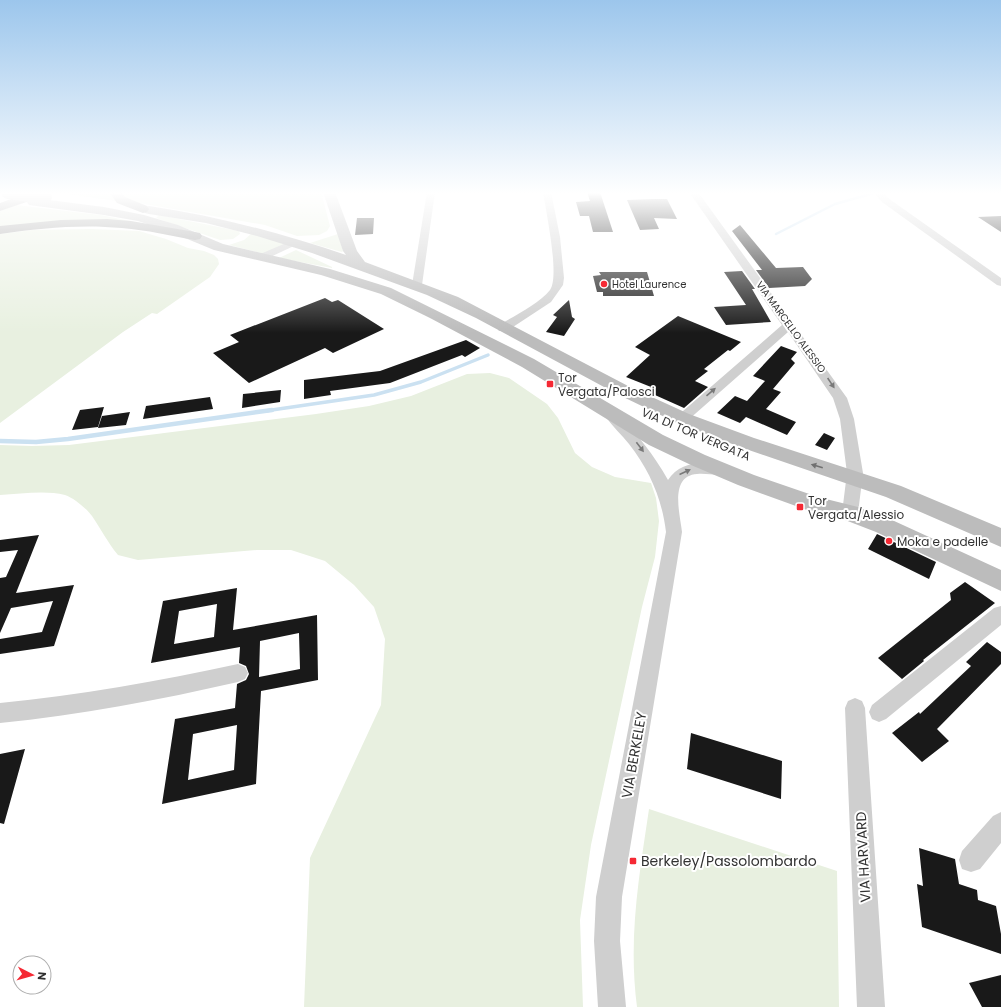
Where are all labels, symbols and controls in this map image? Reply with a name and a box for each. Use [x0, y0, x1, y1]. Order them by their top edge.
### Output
place label: Hotel Laurence [612, 277, 686, 292]
street label: VIA MARCELLO ALESSIO [753, 278, 830, 376]
marker: Hotel Laurence [599, 279, 609, 289]
place label: Tor Vergata/Palosci [558, 369, 655, 400]
one-way arrow [827, 378, 835, 388]
marker: Tor Vergata/Palosci [545, 379, 555, 389]
one-way arrow [706, 388, 717, 397]
street label: VIA DI TOR VERGATA [639, 403, 753, 465]
one-way arrow [635, 441, 644, 452]
one-way arrow [811, 463, 823, 469]
one-way arrow [679, 468, 691, 475]
place label: Tor Vergata/Alessio [808, 492, 904, 523]
marker: Tor Vergata/Alessio [795, 502, 805, 512]
place label: Moka e padelle [897, 533, 988, 550]
marker: Moka e padelle [884, 536, 894, 546]
street label: VIA BERKELEY [617, 710, 651, 800]
street label: VIA HARVARD [851, 811, 875, 903]
place label: Berkeley/Passolombardo [641, 851, 817, 871]
marker: Berkeley/Passolombardo [628, 856, 638, 866]
north arrow [12, 955, 52, 995]
text: N [34, 971, 50, 981]

